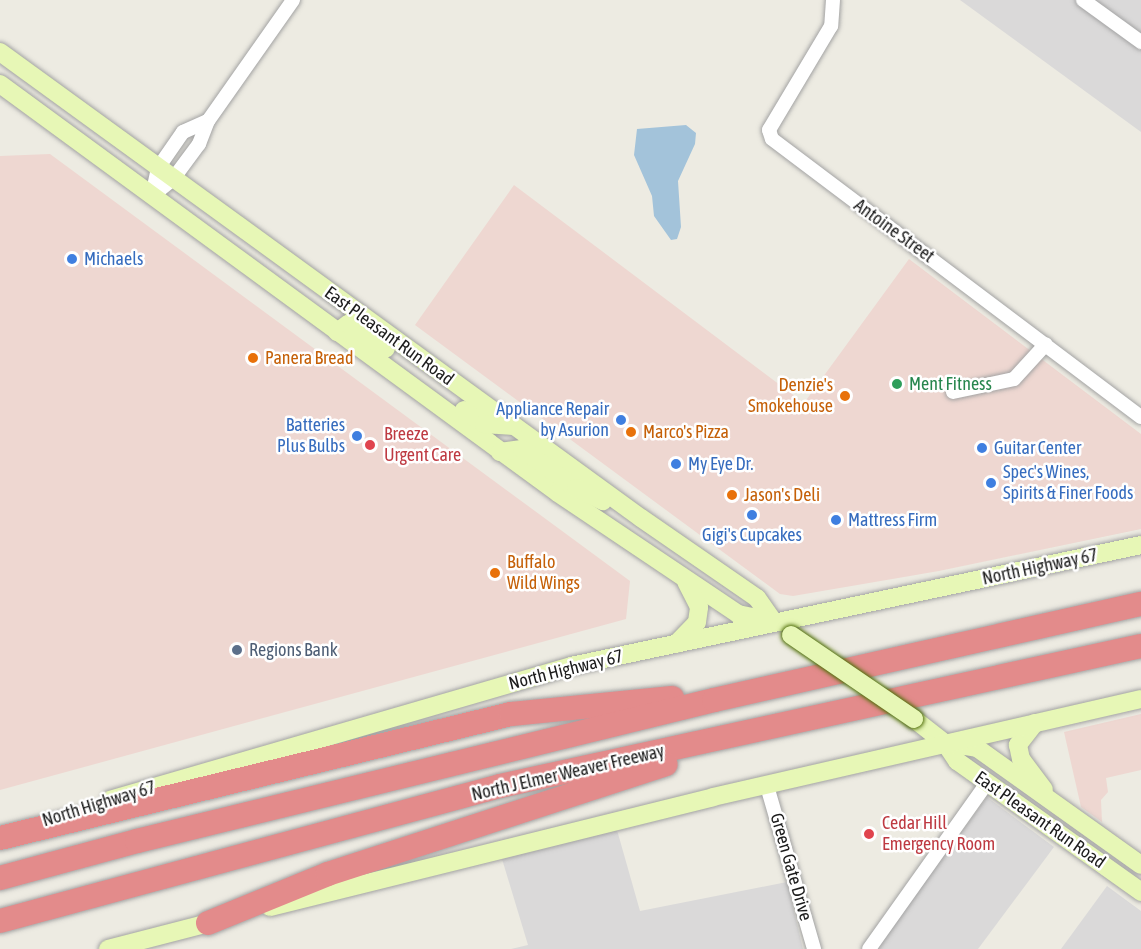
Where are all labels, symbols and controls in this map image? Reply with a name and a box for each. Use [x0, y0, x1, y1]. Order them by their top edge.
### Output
street label: Antoine Street [850, 195, 938, 267]
place label: Michaels [84, 248, 143, 270]
marker: Michaels [65, 252, 79, 266]
street label: East Pleasant Run Road [320, 282, 458, 390]
place label: Panera Bread [265, 347, 353, 369]
marker: Panera Bread [246, 351, 260, 365]
place label: Ment Fitness [909, 373, 992, 395]
place label: Denzie's Smokehouse [748, 375, 833, 418]
marker: Ment Fitness [890, 377, 904, 391]
marker: Denzie's Smokehouse [838, 389, 852, 403]
place label: Appliance Repair by Asurion [496, 399, 609, 442]
marker: Appliance Repair by Asurion [614, 413, 628, 427]
place label: Batteries Plus Bulbs [277, 415, 345, 458]
place label: Marco's Pizza [643, 421, 729, 443]
place label: Breeze Urgent Care [384, 424, 461, 466]
marker: Marco's Pizza [624, 425, 638, 439]
marker: Batteries Plus Bulbs [350, 429, 364, 443]
marker: Breeze Urgent Care [361, 436, 379, 454]
place label: Guitar Center [994, 437, 1081, 459]
marker: Guitar Center [975, 441, 989, 455]
place label: My Eye Dr. [688, 453, 753, 475]
marker: My Eye Dr. [669, 457, 683, 471]
place label: Spec's Wines, Spirits & Finer Foods [1003, 462, 1133, 504]
marker: Spec's Wines, Spirits & Finer Foods [984, 476, 998, 490]
place label: Jason's Deli [744, 484, 820, 506]
marker: Jason's Deli [725, 488, 739, 502]
marker: Gigi's Cupcakes [745, 508, 759, 522]
place label: Mattress Firm [848, 509, 937, 531]
marker: Mattress Firm [829, 513, 843, 527]
place label: Gigi's Cupcakes [702, 524, 802, 546]
street label: North Highway 67 [980, 544, 1100, 590]
place label: Buffalo Wild Wings [507, 552, 580, 594]
marker: Buffalo Wild Wings [488, 566, 502, 580]
place label: Regions Bank [249, 639, 338, 661]
marker: Regions Bank [230, 643, 244, 657]
street label: North Highway 67 [506, 645, 626, 695]
street label: North J Elmer Weaver Freeway [470, 740, 666, 806]
street label: East Pleasant Run Road [971, 767, 1109, 873]
street label: North Highway 67 [40, 777, 158, 831]
street label: Green Gate Drive [765, 811, 817, 923]
place label: Cedar Hill Emergency Room [882, 813, 995, 856]
marker: Cedar Hill Emergency Room [860, 825, 878, 843]

